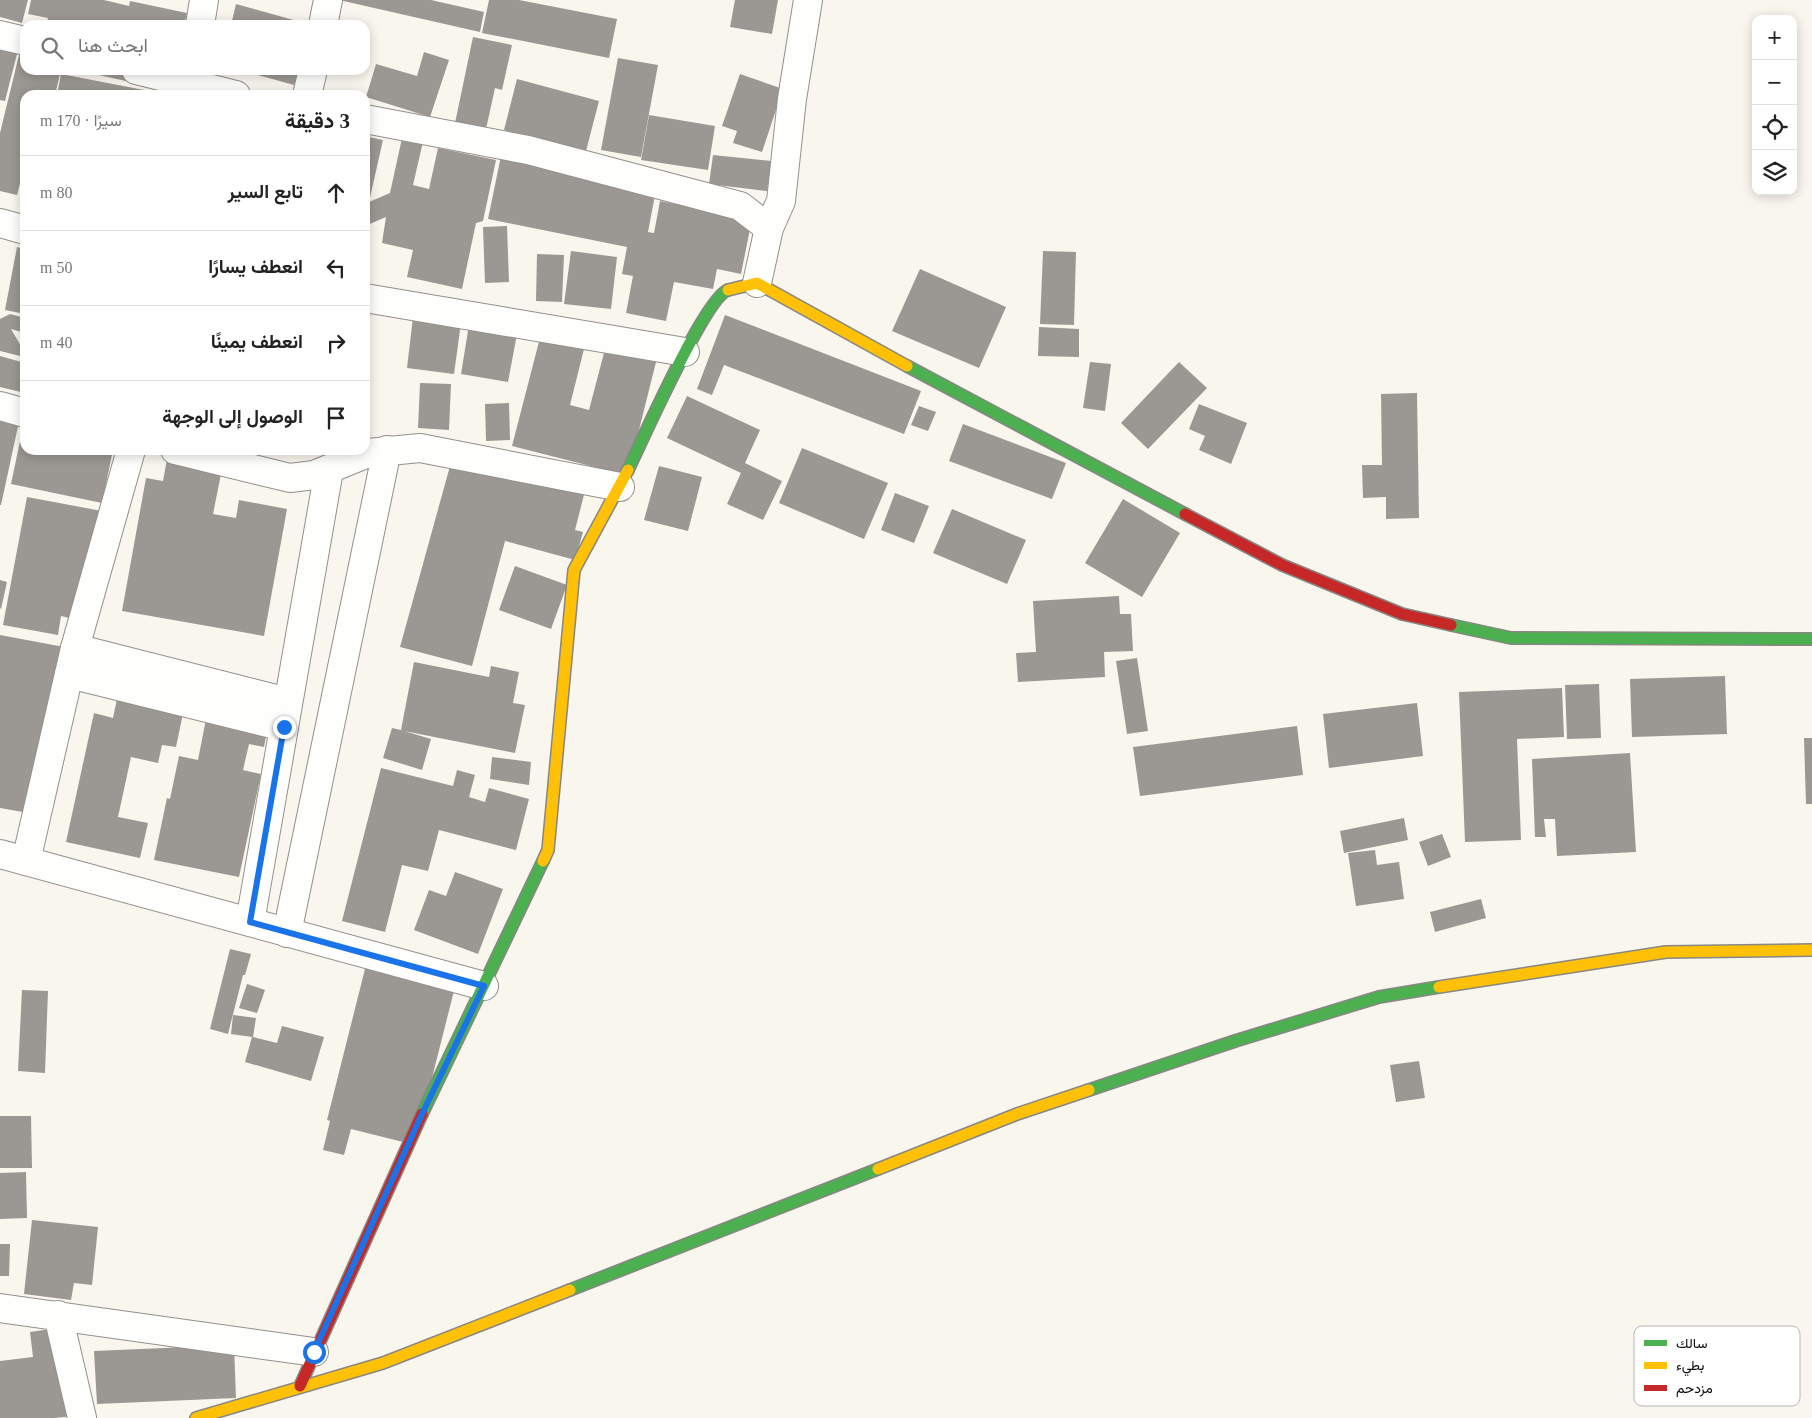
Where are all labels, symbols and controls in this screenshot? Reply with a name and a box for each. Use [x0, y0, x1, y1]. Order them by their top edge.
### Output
map controls [1752, 15, 1797, 195]
button: + [1752, 15, 1797, 60]
search box [20, 20, 370, 75]
icon: search [38, 34, 66, 62]
text: ابحث هنا [78, 35, 148, 56]
button: − [1752, 60, 1797, 105]
button: locate [1752, 105, 1797, 150]
text: 3 دقيقة [285, 109, 350, 133]
text: سيرًا · 170 m [40, 112, 122, 129]
button: layers [1752, 150, 1797, 195]
icon: ahead [322, 179, 350, 207]
text: تابع السير [227, 181, 303, 202]
text: 80 m [40, 184, 72, 201]
icon: left [322, 254, 350, 282]
text: انعطف يسارًا [208, 256, 303, 277]
text: 50 m [40, 259, 72, 276]
icon: right [322, 329, 350, 357]
text: انعطف يمينًا [211, 331, 303, 352]
text: 40 m [40, 334, 72, 351]
icon: arrive [322, 404, 350, 432]
text: الوصول إلى الوجهة [162, 406, 303, 427]
route end [273, 716, 296, 739]
legend [1634, 1326, 1800, 1406]
text: سالك [1676, 1336, 1707, 1351]
route start [303, 1341, 326, 1364]
text: بطيء [1676, 1358, 1704, 1377]
text: مزدحم [1676, 1381, 1713, 1397]

